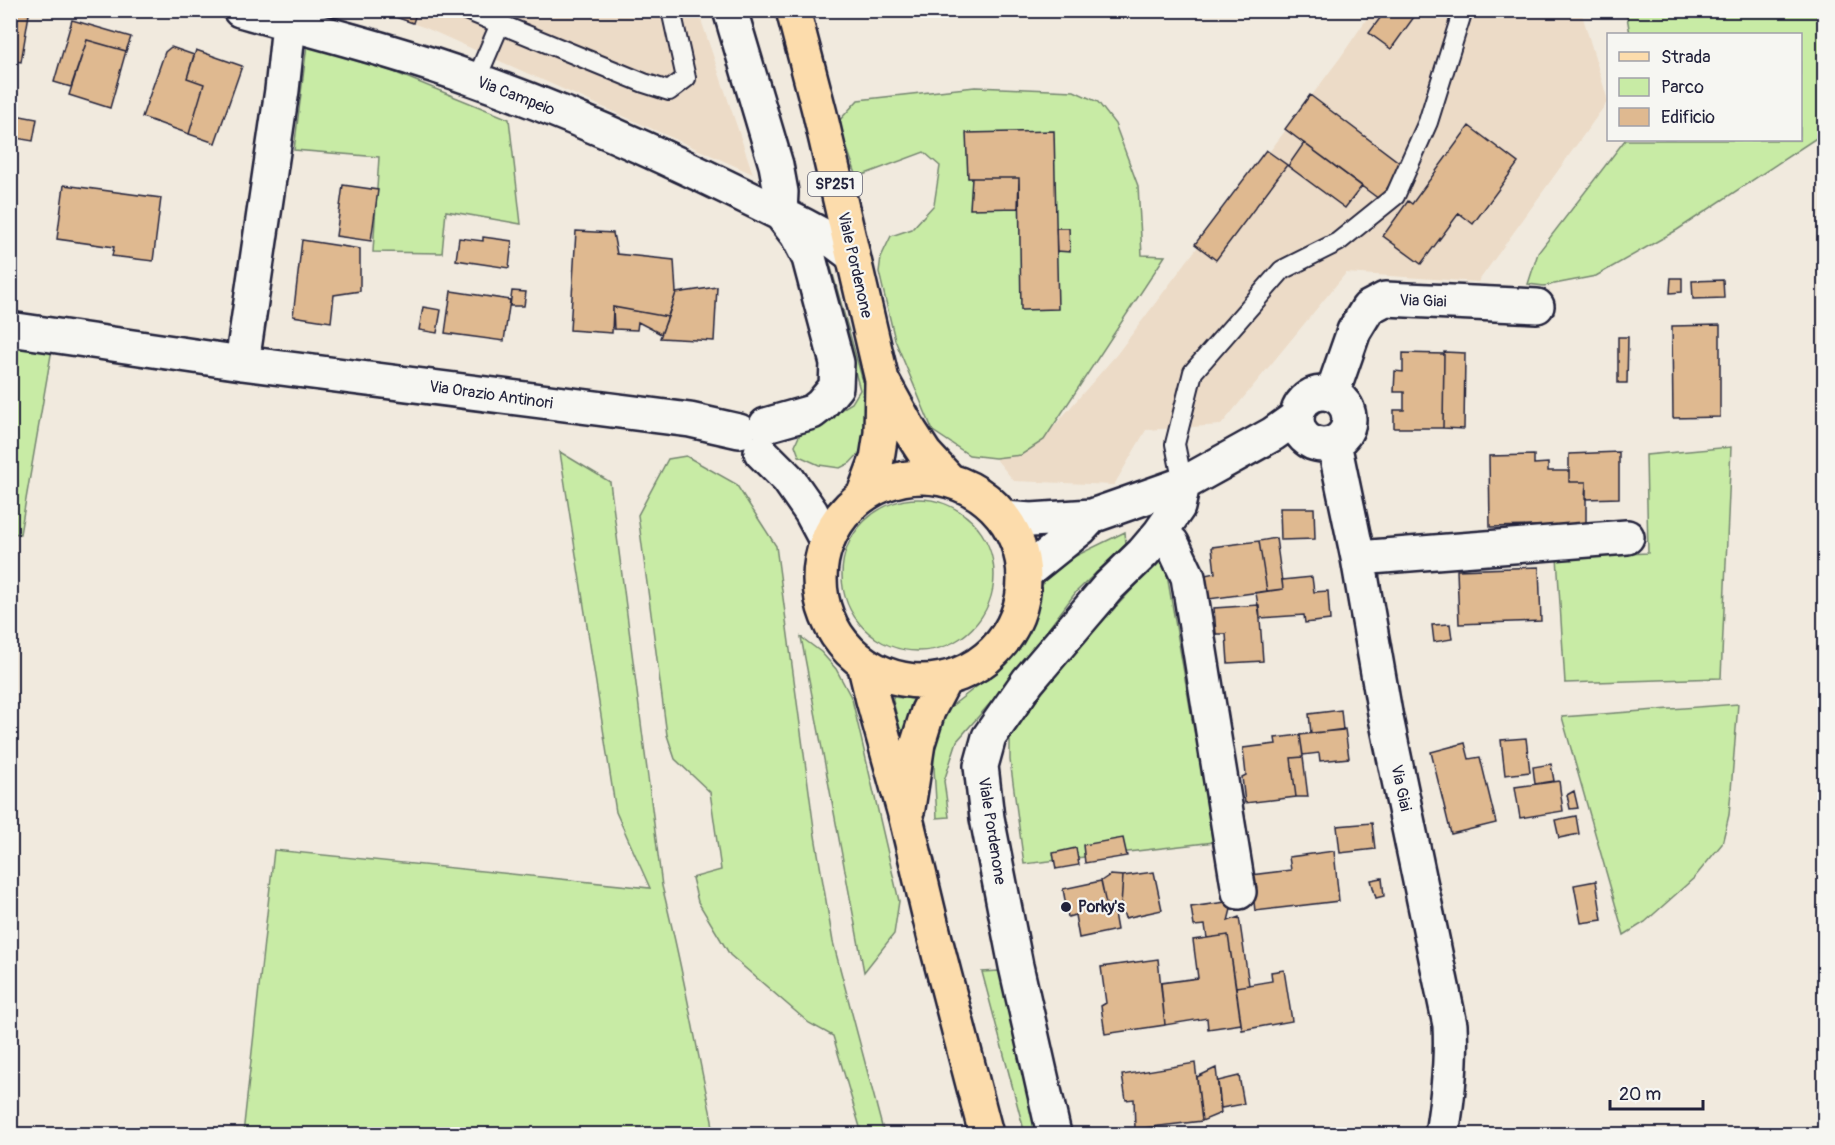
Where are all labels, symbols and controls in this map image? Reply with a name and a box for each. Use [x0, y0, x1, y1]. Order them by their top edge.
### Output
legend [1607, 33, 1802, 141]
text: Strada [1661, 46, 1711, 69]
street label: Via Campeio [474, 72, 558, 120]
text: Parco [1661, 76, 1704, 99]
text: Edificio [1661, 106, 1715, 129]
road number: SP251 [808, 172, 862, 196]
street label: Viale Pordenone [833, 210, 877, 320]
street label: Via Giai [1399, 290, 1447, 312]
street label: Via Orazio Antinori [428, 376, 554, 414]
street label: Via Giai [1386, 763, 1416, 813]
street label: Viale Pordenone [974, 776, 1010, 886]
place label: Porky's [1078, 897, 1125, 917]
marker: Porky's [1059, 900, 1073, 914]
scale bar [1610, 1073, 1703, 1111]
text: 20 m [1619, 1083, 1661, 1106]

